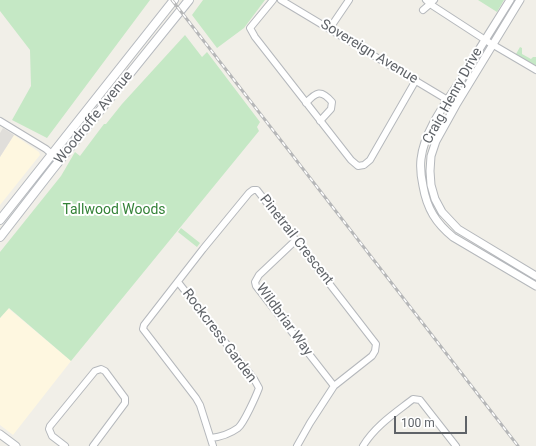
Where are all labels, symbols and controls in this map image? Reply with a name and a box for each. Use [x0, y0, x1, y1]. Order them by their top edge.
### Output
street label: Sovereign Avenue [317, 16, 421, 88]
street label: Craig Henry Drive [420, 45, 486, 147]
street label: Woodroffe Avenue [51, 68, 137, 168]
street label: Pinetrail Crescent [256, 192, 336, 288]
park label: Tallwood Woods [62, 202, 166, 218]
street label: Wildbriar Way [252, 281, 316, 359]
street label: Rockcress Garden [178, 286, 260, 386]
scale bar [396, 408, 469, 434]
text: 100 m [401, 416, 435, 430]

